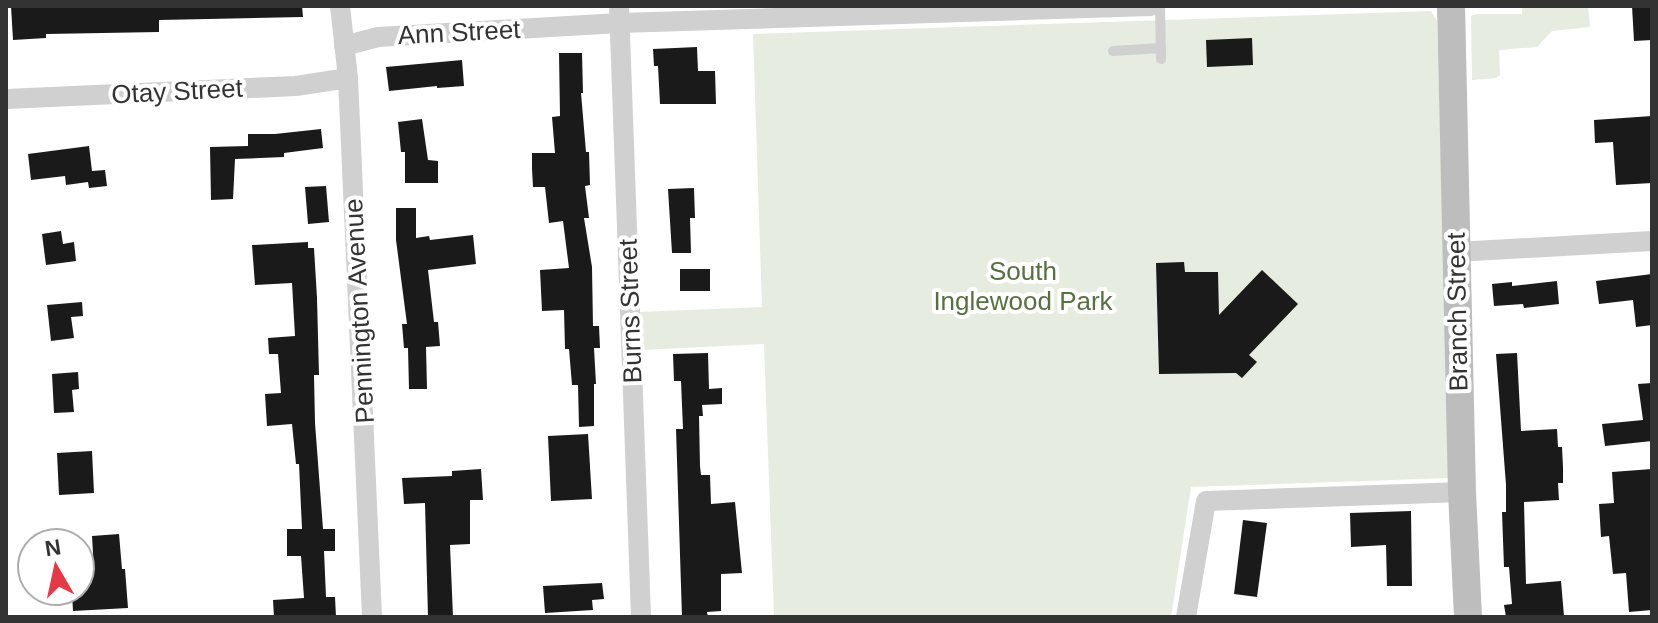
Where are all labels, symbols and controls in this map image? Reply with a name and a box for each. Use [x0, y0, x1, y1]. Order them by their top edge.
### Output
street label: Ann Street [397, 14, 522, 50]
street label: Otay Street [111, 73, 244, 109]
street label: Pennington Avenue [338, 198, 380, 424]
street label: Branch Street [1441, 231, 1473, 392]
street label: Burns Street [612, 237, 648, 384]
park label: South Inglewood Park [933, 256, 1114, 316]
north arrow [16, 527, 96, 607]
text: N [43, 534, 63, 561]

